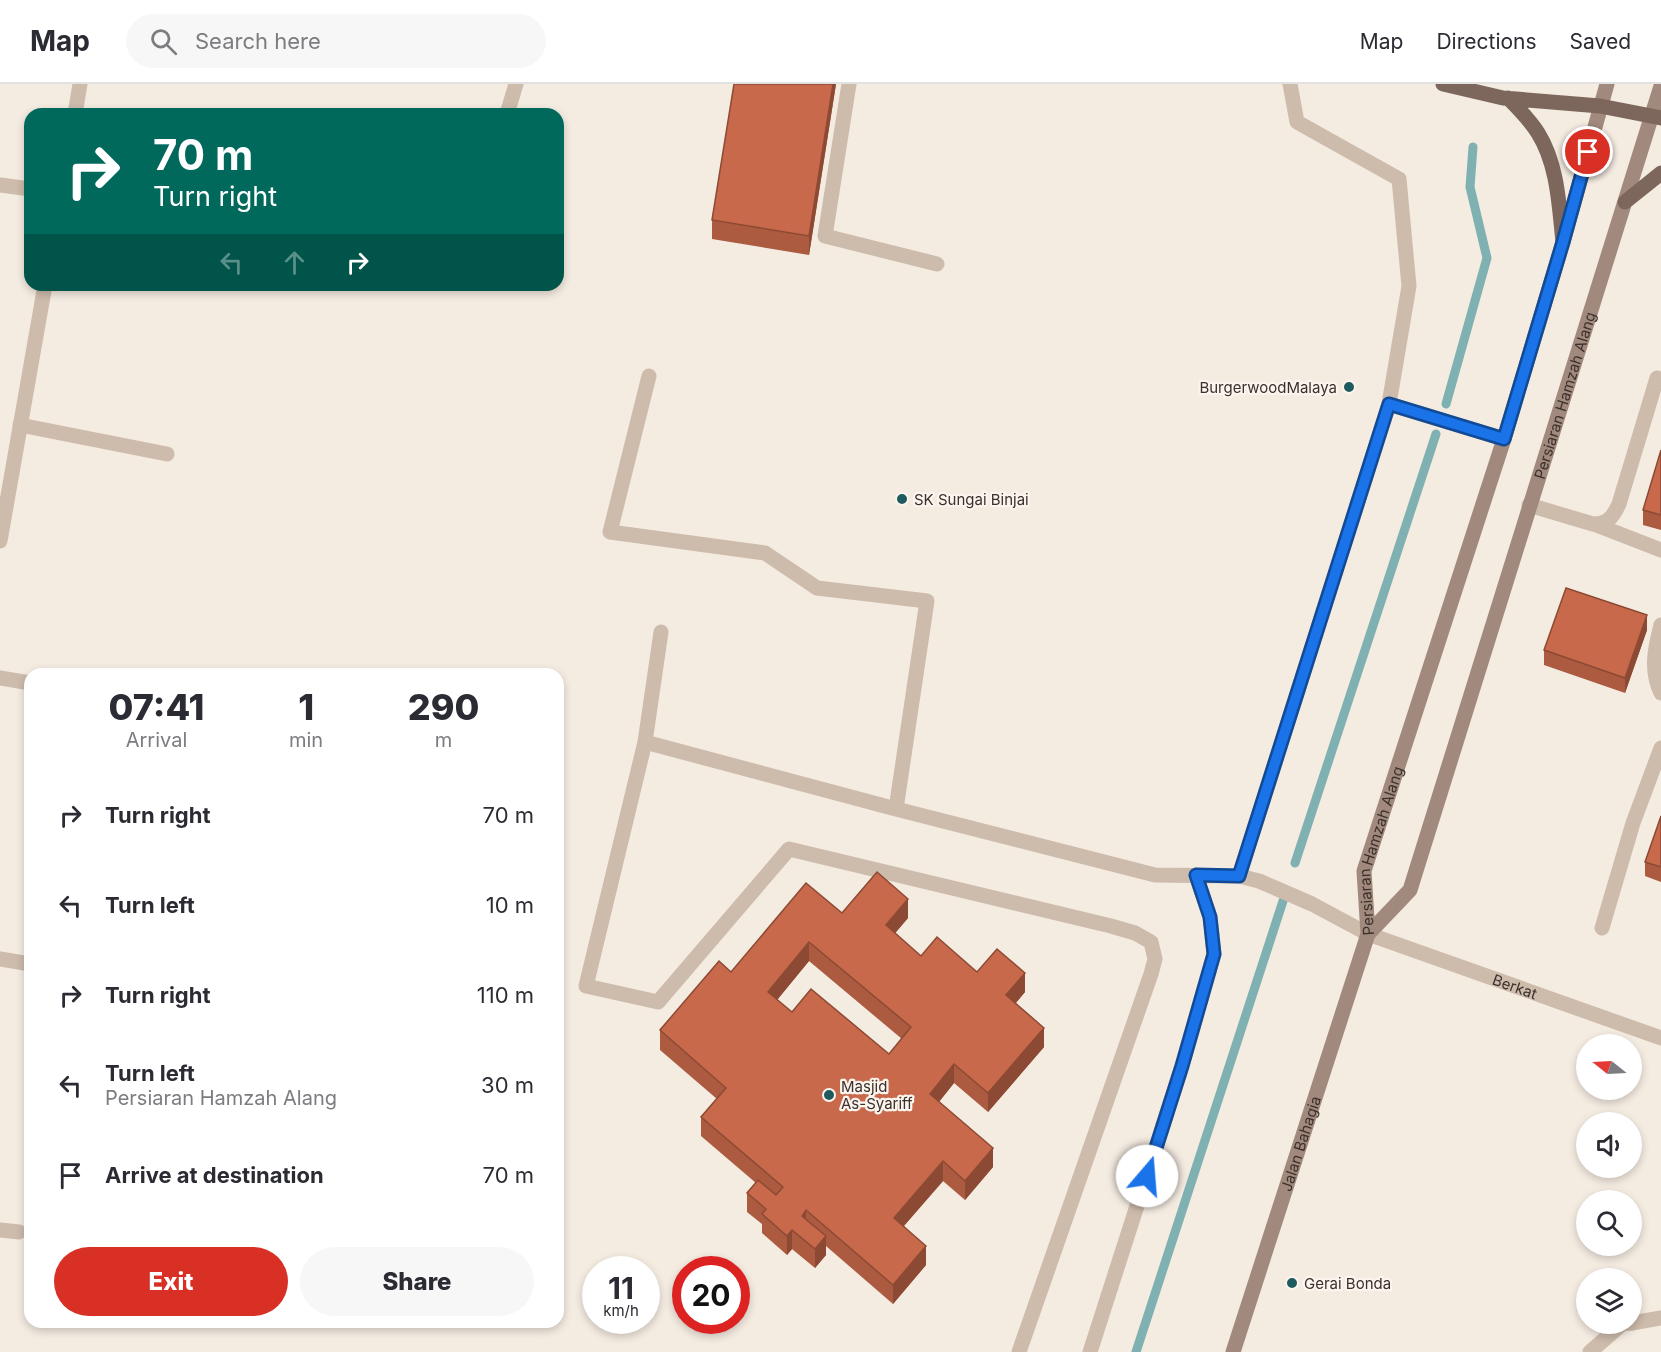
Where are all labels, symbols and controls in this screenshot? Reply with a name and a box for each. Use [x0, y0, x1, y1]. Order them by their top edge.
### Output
search box [126, 14, 546, 68]
text: Map [30, 24, 90, 58]
icon: search [147, 25, 180, 58]
text: Search here [195, 28, 321, 54]
text: Map [1360, 29, 1403, 54]
text: Directions [1436, 29, 1537, 54]
text: Saved [1570, 29, 1631, 54]
pin [1562, 126, 1613, 177]
text: 70 m [153, 129, 253, 180]
icon: right [54, 132, 132, 210]
icon: arrive [1571, 135, 1604, 168]
text: Turn right [153, 180, 277, 213]
icon: left [215, 246, 248, 279]
icon: ahead [278, 246, 311, 279]
icon: right [341, 246, 374, 279]
street label: Persiaran Hamzah Alang [1529, 309, 1599, 481]
place label: BurgerwoodMalaya [1199, 378, 1337, 397]
marker: BurgerwoodMalaya [1342, 380, 1356, 394]
place label: SK Sungai Binjai [914, 490, 1029, 509]
marker: SK Sungai Binjai [895, 492, 909, 506]
text: 07:41 [109, 685, 204, 729]
text: 1 [298, 685, 314, 729]
text: 290 [408, 685, 479, 729]
text: Arrival [126, 728, 187, 752]
text: min [289, 728, 323, 752]
text: m [435, 728, 452, 752]
street label: Persiaran Hamzah Alang [1354, 764, 1407, 936]
icon: right [54, 799, 87, 832]
text: Turn right [105, 802, 211, 828]
text: 70 m [483, 802, 534, 828]
icon: left [54, 889, 87, 922]
text: Turn left [105, 892, 195, 918]
text: 10 m [486, 892, 534, 918]
street label: Berkat [1490, 970, 1540, 1003]
icon: right [54, 979, 87, 1012]
text: Turn right [105, 982, 211, 1008]
text: 110 m [477, 982, 534, 1008]
north arrow [1576, 1034, 1642, 1100]
map controls [1576, 1034, 1642, 1334]
text: Turn left [105, 1060, 195, 1086]
icon: left [54, 1069, 87, 1102]
text: 30 m [481, 1072, 534, 1098]
place label: Masjid As-Syariff [841, 1077, 913, 1113]
text: Persiaran Hamzah Alang [105, 1086, 337, 1110]
marker: Masjid As-Syariff [822, 1088, 836, 1102]
street label: Jalan Bahagia [1276, 1094, 1325, 1194]
button: sound [1576, 1112, 1642, 1178]
position arrow [1115, 1144, 1179, 1208]
icon: arrive [54, 1159, 87, 1192]
text: Arrive at destination [105, 1162, 324, 1188]
text: 70 m [483, 1162, 534, 1188]
button: search [1576, 1190, 1642, 1256]
button: Exit [54, 1247, 288, 1316]
button: Share [300, 1247, 534, 1316]
speed limit sign: 20 [672, 1256, 750, 1334]
button: layers [1576, 1268, 1642, 1334]
text: 11 [608, 1270, 634, 1306]
place label: Gerai Bonda [1304, 1274, 1391, 1293]
marker: Gerai Bonda [1285, 1276, 1299, 1290]
text: km/h [603, 1301, 639, 1320]

